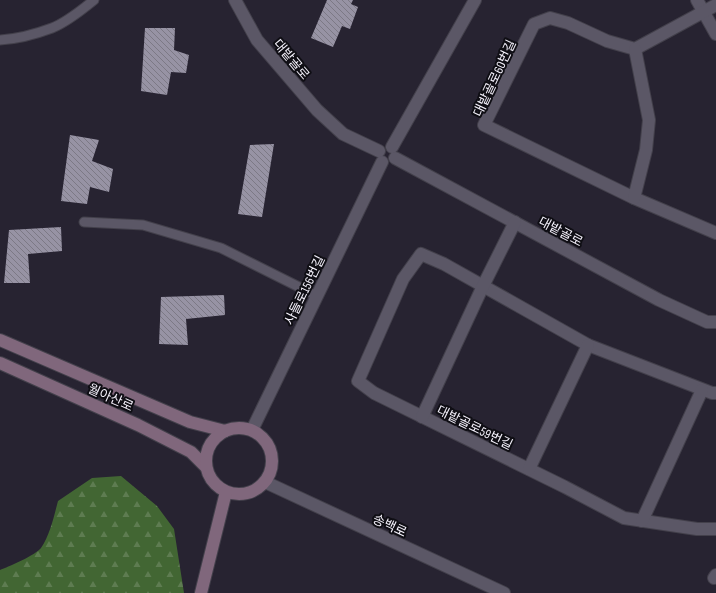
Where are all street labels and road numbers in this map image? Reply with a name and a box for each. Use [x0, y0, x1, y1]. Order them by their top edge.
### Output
street label: 대밭골로 [270, 36, 313, 83]
street label: 대밭골로60번길 [470, 37, 520, 120]
street label: 대밭골로 [536, 214, 585, 250]
street label: 사들로156번길 [281, 253, 329, 328]
street label: 월아산로 [85, 381, 136, 415]
street label: 대밭골로59번길 [434, 403, 515, 453]
street label: 송백로 [370, 511, 409, 541]

